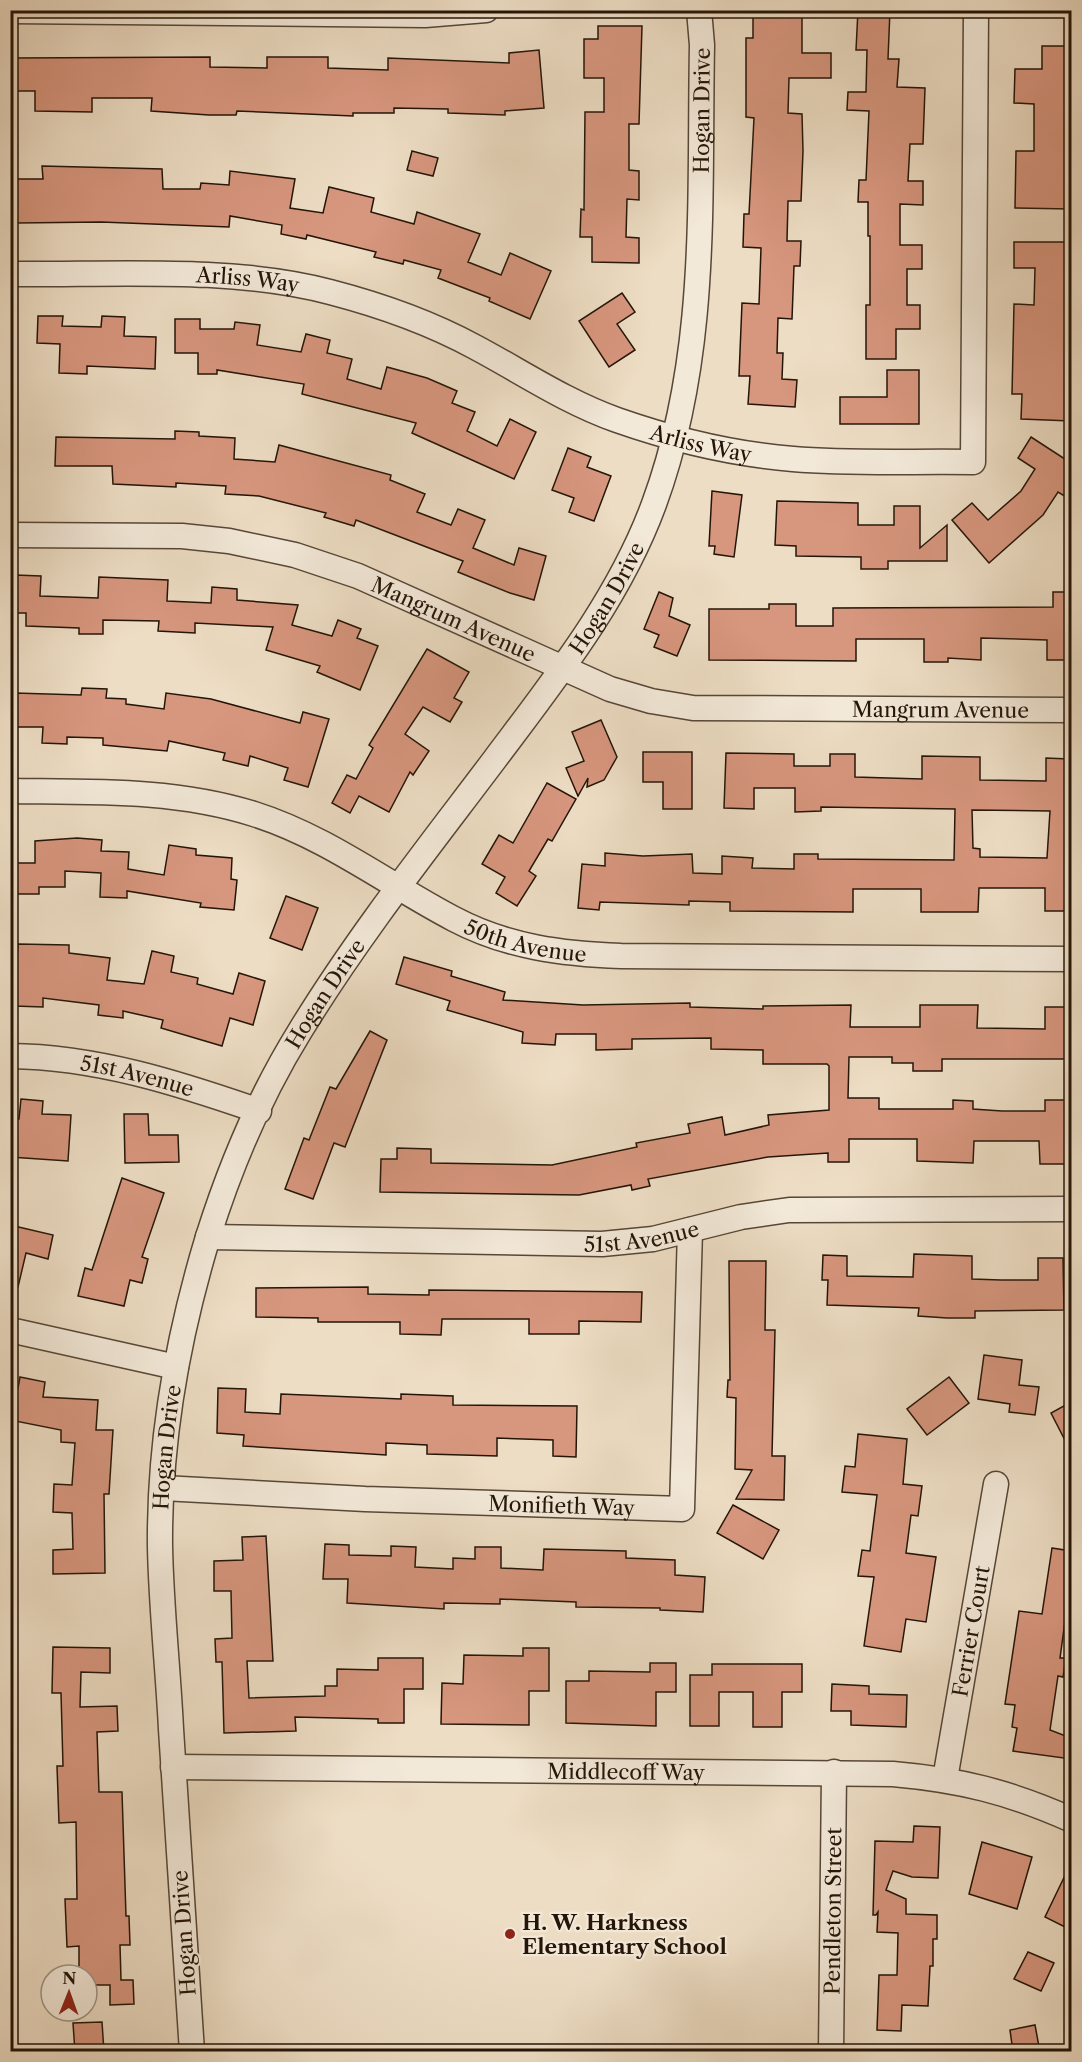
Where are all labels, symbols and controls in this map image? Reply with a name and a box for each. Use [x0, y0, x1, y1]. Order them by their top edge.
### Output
street label: Hogan Drive [688, 47, 714, 174]
street label: Arliss Way [195, 262, 302, 297]
street label: Arliss Way [646, 419, 754, 467]
street label: Hogan Drive [564, 538, 649, 659]
street label: Mangrum Avenue [368, 571, 540, 667]
street label: Mangrum Avenue [852, 696, 1029, 722]
street label: 50th Avenue [461, 914, 588, 967]
street label: Hogan Drive [280, 934, 370, 1053]
street label: 51st Avenue [79, 1050, 197, 1101]
street label: 51st Avenue [584, 1216, 701, 1257]
street label: Hogan Drive [148, 1383, 185, 1511]
street label: Monifieth Way [488, 1490, 636, 1520]
street label: Ferrier Court [947, 1563, 994, 1699]
street label: Middlecoff Way [547, 1758, 705, 1785]
street label: Pendleton Street [819, 1826, 846, 1995]
street label: Hogan Drive [167, 1869, 201, 1997]
place label: H. W. Harkness Elementary School [522, 1910, 727, 1959]
marker: H. W. Harkness Elementary School [503, 1927, 517, 1941]
north arrow [39, 1963, 99, 2023]
text: N [62, 1968, 76, 1988]

